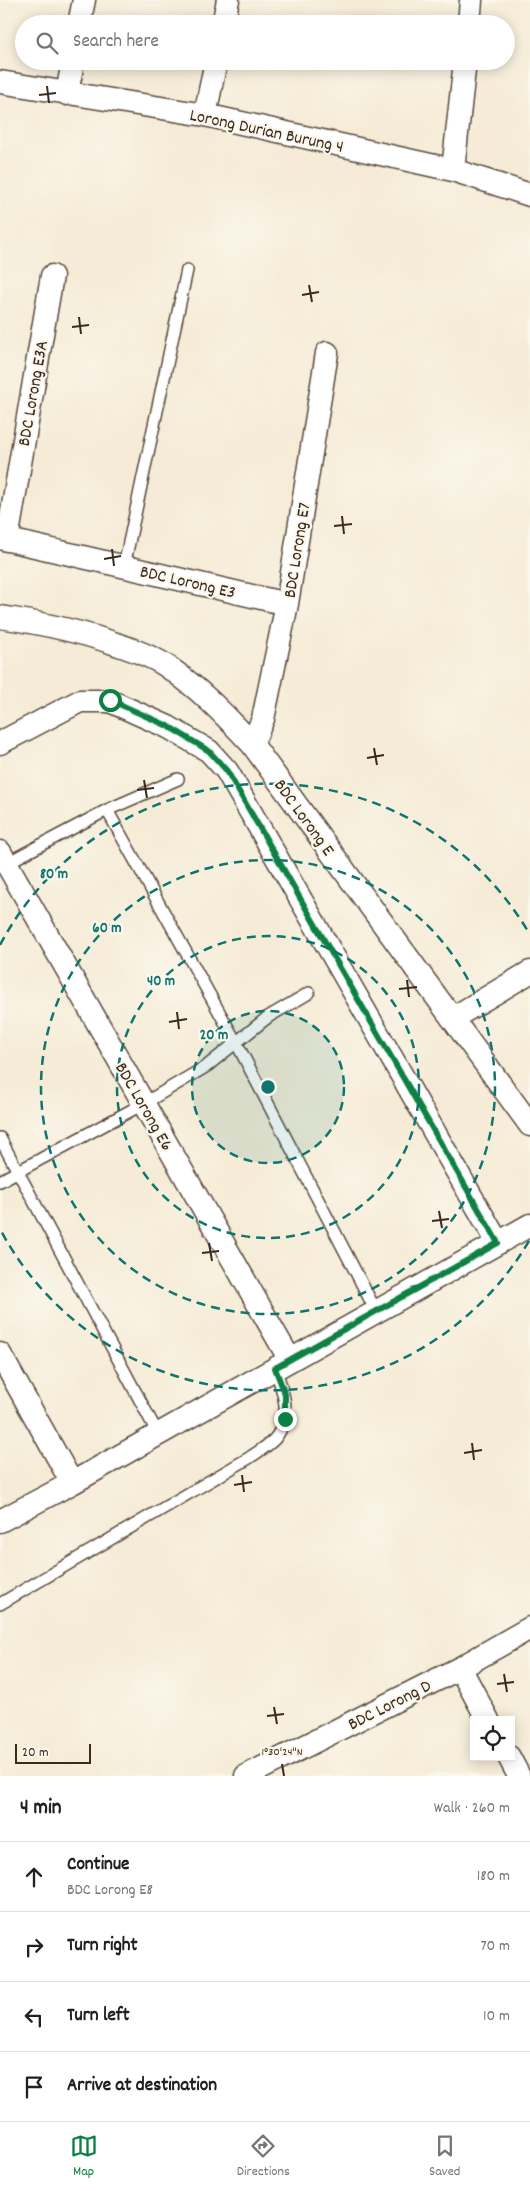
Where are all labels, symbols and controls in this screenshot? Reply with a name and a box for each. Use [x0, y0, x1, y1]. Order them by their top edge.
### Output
search box [15, 15, 515, 70]
icon: search [33, 29, 61, 57]
text: Search here [73, 29, 159, 56]
street label: Lorong Durian Burung 4 [187, 104, 346, 161]
street label: BDC Lorong E3A [13, 338, 56, 448]
street label: BDC Lorong E7 [279, 501, 318, 600]
street label: BDC Lorong E3 [137, 560, 238, 607]
route start [99, 689, 122, 712]
street label: BDC Lorong E [267, 775, 339, 862]
text: 80 m [40, 864, 68, 886]
text: 60 m [92, 918, 122, 940]
text: 40 m [147, 971, 175, 993]
text: 20 m [200, 1025, 228, 1047]
street label: BDC Lorong E6 [107, 1058, 178, 1156]
centre of rings [259, 1078, 277, 1096]
route end [274, 1408, 297, 1431]
street label: BDC Lorong D [344, 1675, 436, 1738]
map controls [470, 1716, 515, 1761]
button: locate [470, 1716, 515, 1761]
scale bar [15, 1741, 91, 1764]
text: 20 m [22, 1743, 49, 1763]
text: 1°30'24"N [261, 1744, 303, 1761]
text: 4 min [20, 1794, 62, 1824]
text: Walk · 260 m [434, 1797, 510, 1820]
text: Continue [67, 1852, 129, 1879]
icon: ahead [20, 1863, 48, 1891]
text: 180 m [477, 1865, 510, 1888]
text: BDC Lorong E8 [67, 1879, 153, 1902]
icon: right [20, 1933, 48, 1961]
text: Turn right [67, 1933, 138, 1960]
text: 70 m [480, 1935, 510, 1958]
icon: left [20, 2003, 48, 2031]
text: Turn left [67, 2003, 130, 2030]
text: 10 m [483, 2005, 510, 2028]
icon: arrive [20, 2073, 48, 2101]
text: Arrive at destination [67, 2073, 217, 2100]
tab: Map [70, 2132, 98, 2182]
tab: Directions [237, 2132, 290, 2182]
tab: Saved [429, 2132, 460, 2182]

